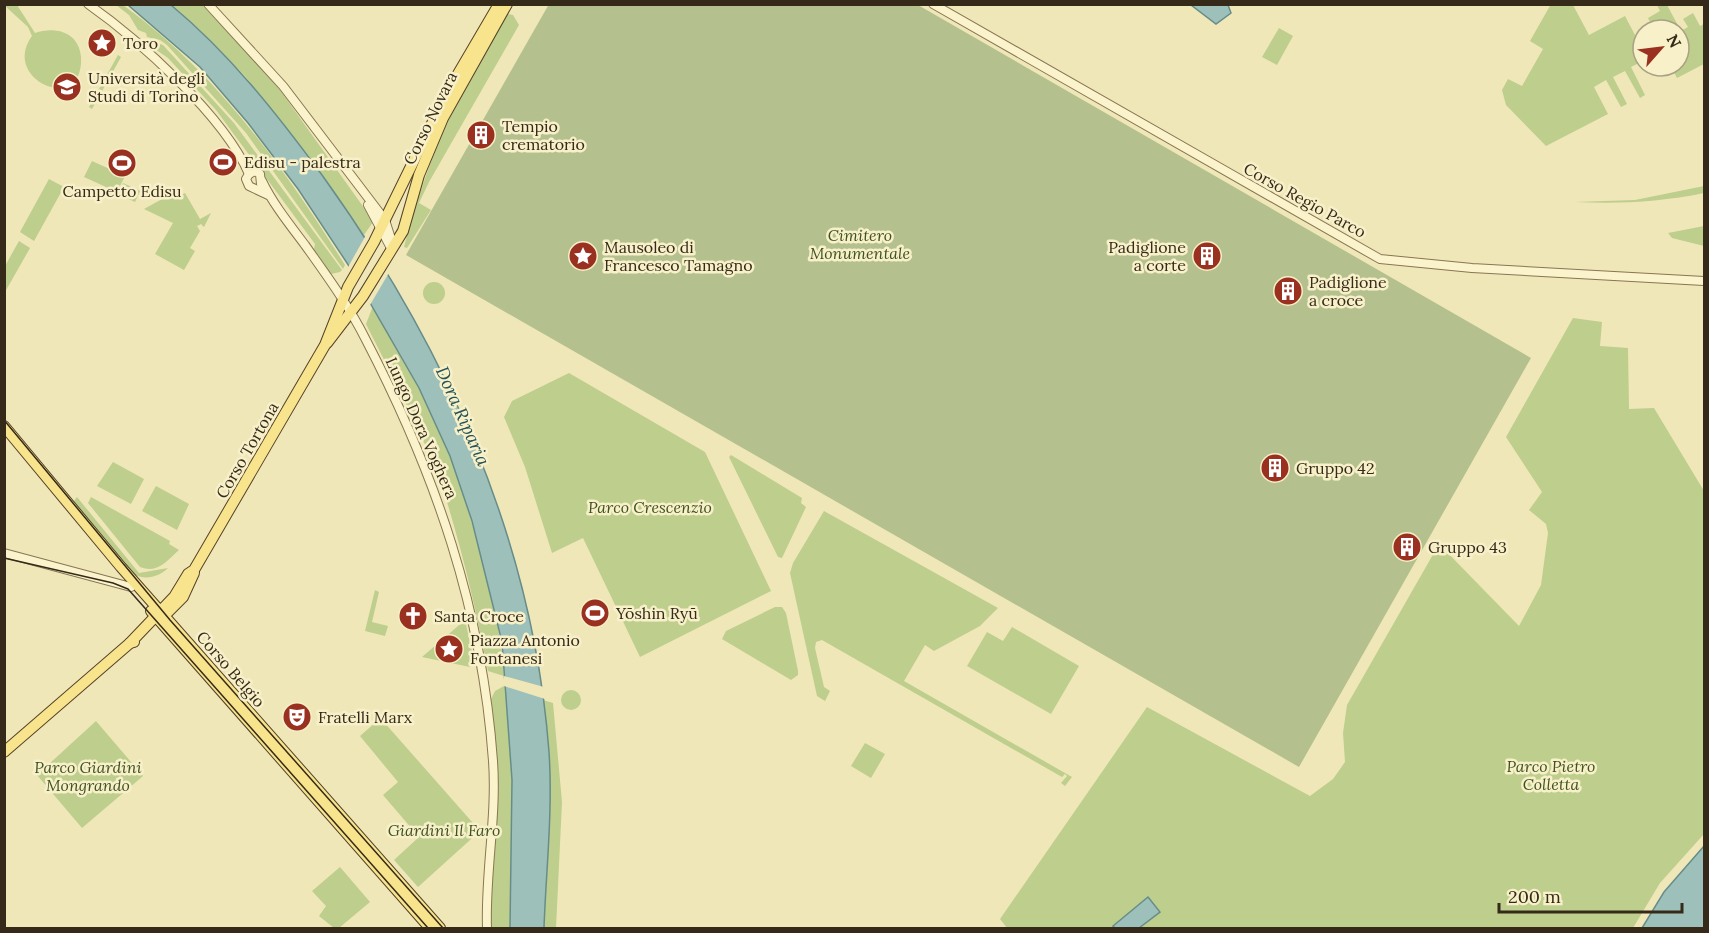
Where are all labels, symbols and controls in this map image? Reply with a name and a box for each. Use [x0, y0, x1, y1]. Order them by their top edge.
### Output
north arrow [1631, 18, 1691, 78]
place icon: Toro [86, 27, 118, 59]
text: N [1663, 31, 1686, 51]
place label: Toro [123, 33, 158, 53]
place label: Università degli Studi di Torino [88, 68, 205, 106]
street label: Corso Novara [399, 68, 461, 168]
school or university icon: Università degli Studi di Torino [51, 71, 83, 103]
place label: Tempio crematorio [502, 116, 585, 154]
building icon: Tempio crematorio [465, 119, 497, 151]
sports icon: Edisu - palestra [207, 146, 239, 178]
sports icon: Campetto Edisu [106, 147, 138, 179]
place label: Edisu - palestra [244, 152, 361, 172]
street label: Corso Regio Parco [1240, 158, 1370, 242]
place label: Campetto Edisu [63, 181, 182, 201]
park label: Cimitero Monumentale [810, 225, 911, 263]
place label: Mausoleo di Francesco Tamagno [604, 237, 753, 275]
place label: Padiglione a corte [1108, 237, 1186, 275]
place icon: Mausoleo di Francesco Tamagno [567, 240, 599, 272]
building icon: Padiglione a corte [1191, 240, 1223, 272]
place label: Padiglione a croce [1309, 272, 1387, 310]
building icon: Padiglione a croce [1272, 275, 1304, 307]
street label: Lungo Dora Voghera [382, 354, 462, 502]
water label: Dora Riparia [431, 363, 495, 469]
street label: Corso Tortona [211, 398, 283, 502]
building icon: Gruppo 42 [1259, 452, 1291, 484]
place label: Gruppo 42 [1296, 458, 1375, 478]
park label: Parco Crescenzio [588, 497, 712, 517]
building icon: Gruppo 43 [1391, 531, 1423, 563]
place label: Gruppo 43 [1428, 537, 1507, 557]
sports icon: Yōshin Ryū [579, 597, 611, 629]
church icon: Santa Croce [397, 600, 429, 632]
place label: Yōshin Ryū [615, 603, 698, 623]
place label: Santa Croce [434, 606, 524, 626]
street label: Corso Belgio [192, 627, 270, 711]
place label: Piazza Antonio Fontanesi [470, 630, 580, 668]
place icon: Piazza Antonio Fontanesi [433, 633, 465, 665]
theatre icon: Fratelli Marx [281, 701, 313, 733]
place label: Fratelli Marx [318, 707, 413, 727]
park label: Parco Pietro Colletta [1507, 756, 1595, 794]
park label: Parco Giardini Mongrando [34, 757, 142, 795]
park label: Giardini Il Faro [388, 820, 500, 840]
scale bar [1499, 876, 1682, 914]
text: 200 m [1508, 885, 1561, 908]

